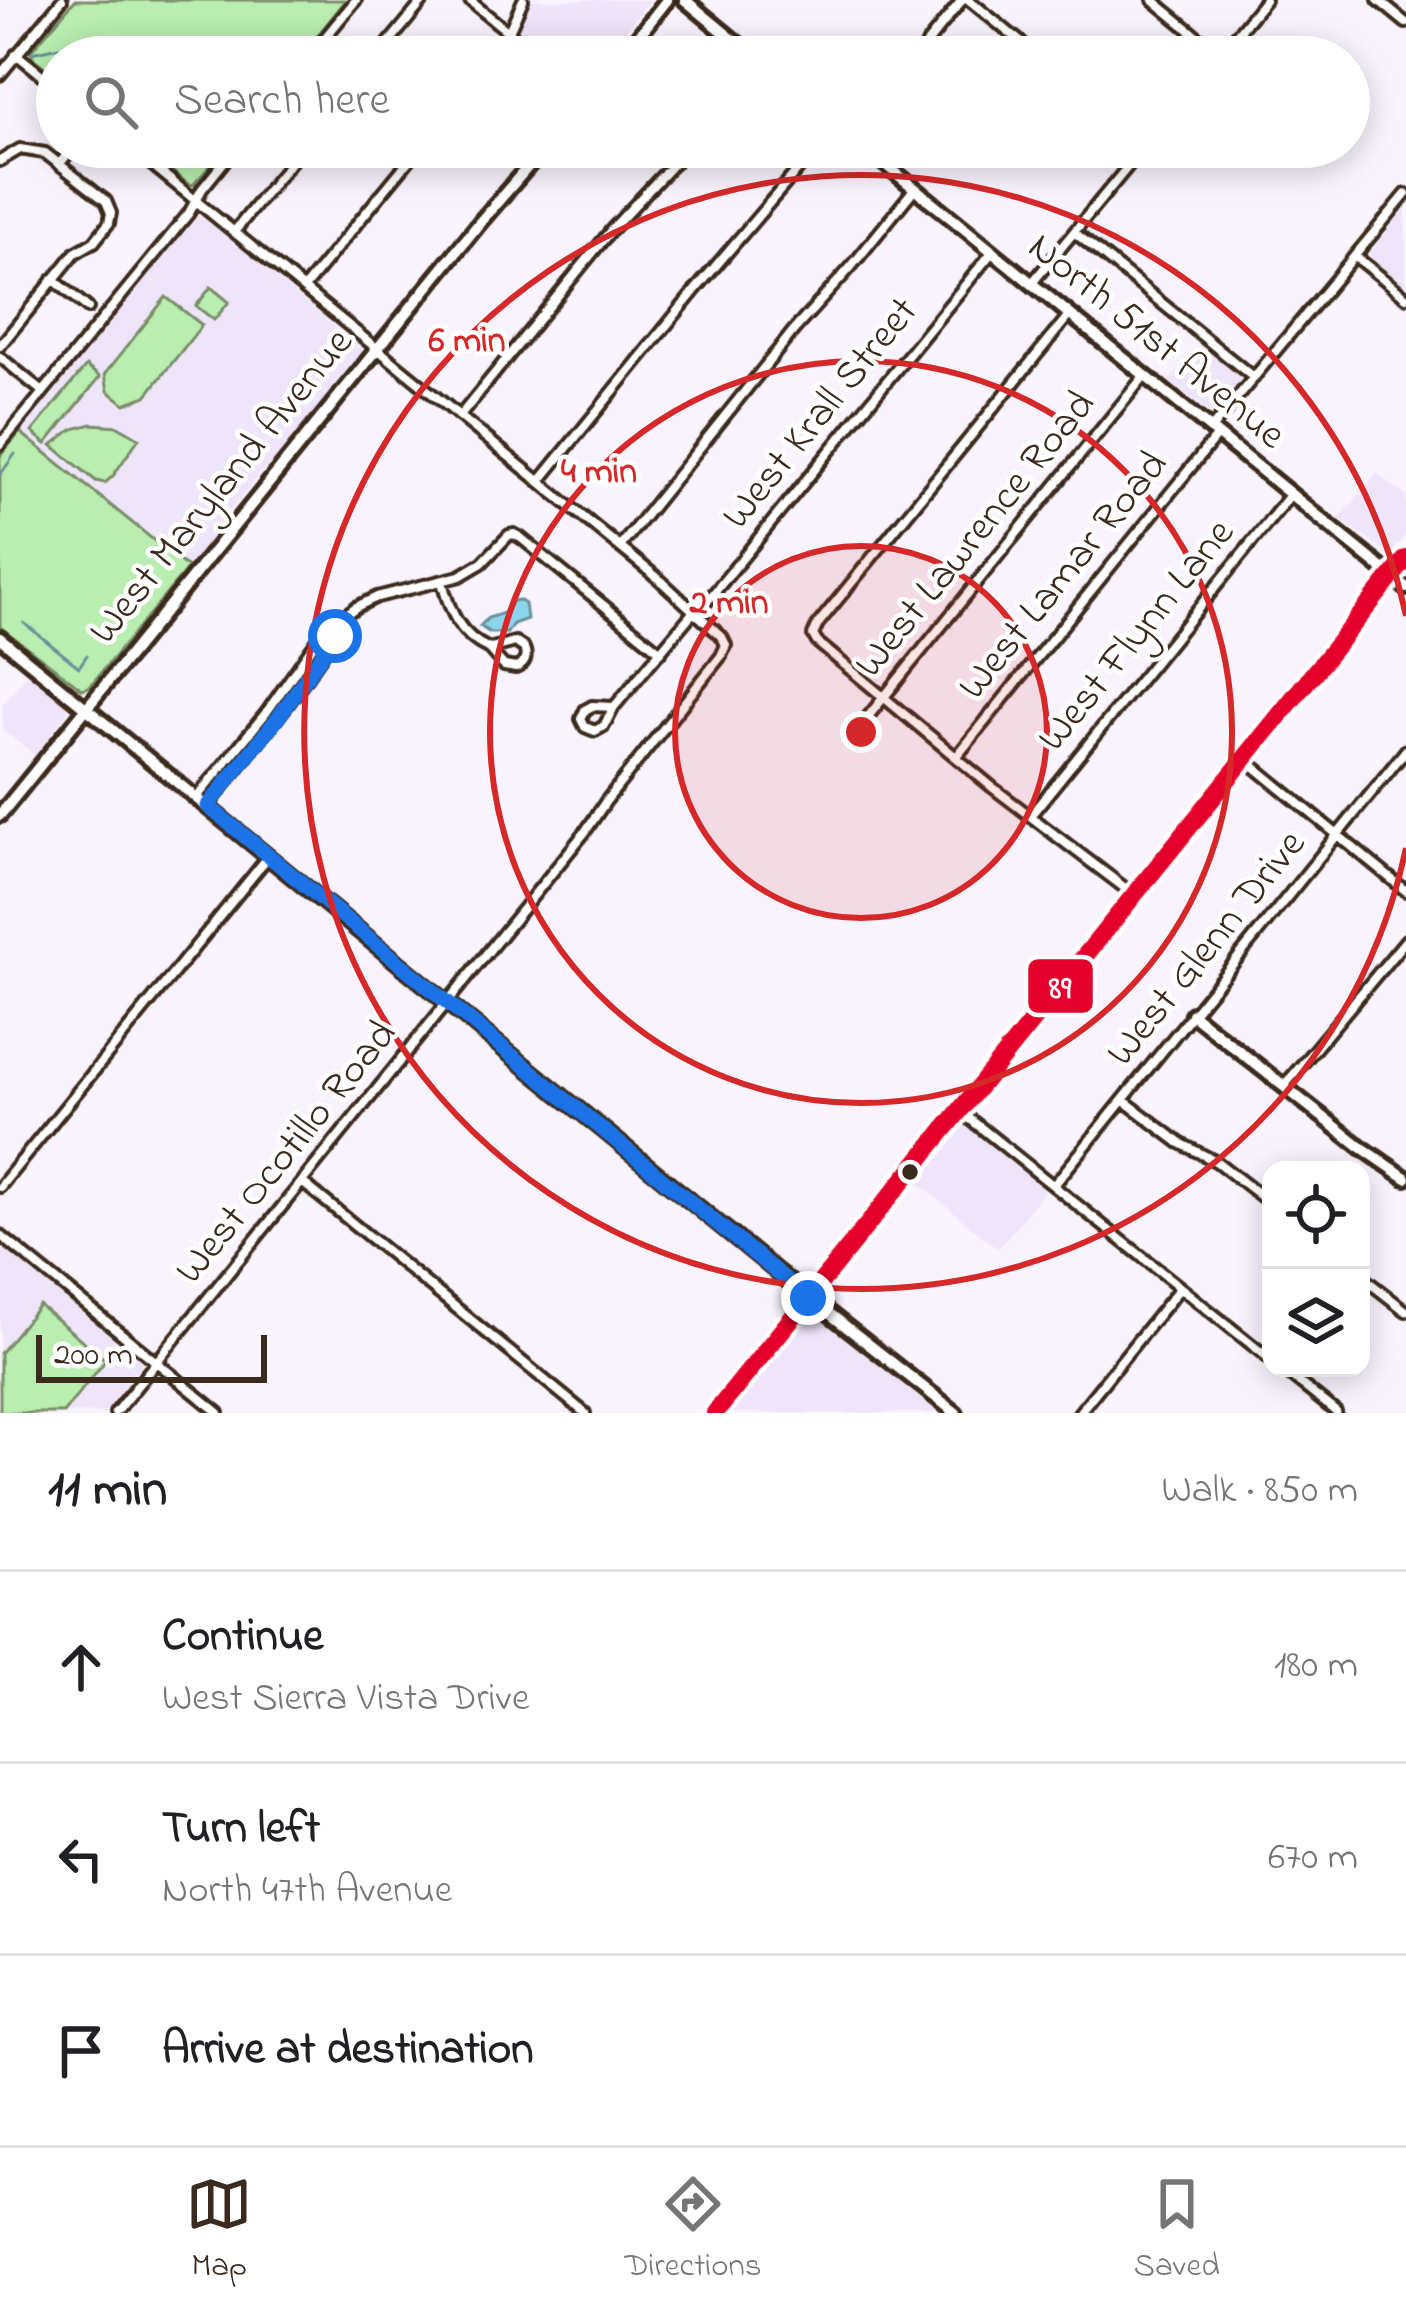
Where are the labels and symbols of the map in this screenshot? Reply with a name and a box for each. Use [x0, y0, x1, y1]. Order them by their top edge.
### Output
street label: North 51st Avenue [1014, 219, 1298, 465]
street label: West Krall Street [708, 284, 934, 544]
street label: West Maryland Avenue [75, 315, 369, 659]
text: 6 min [428, 316, 506, 369]
street label: West Lawrence Road [841, 378, 1111, 692]
street label: West Lamar Road [944, 438, 1184, 714]
text: 4 min [561, 447, 637, 500]
street label: West Flynn Lane [1024, 506, 1250, 766]
text: 2 min [688, 578, 769, 631]
route start [308, 609, 362, 663]
centre of rings [840, 711, 882, 753]
street label: West Glenn Drive [1092, 817, 1322, 1081]
line badge: 89 [1026, 957, 1095, 1015]
text: 89 [1049, 966, 1072, 1014]
street label: West Ocotillo Road [161, 1008, 413, 1298]
unlabelled marker [899, 1161, 921, 1183]
route end [781, 1271, 835, 1325]
scale bar [36, 1329, 267, 1382]

